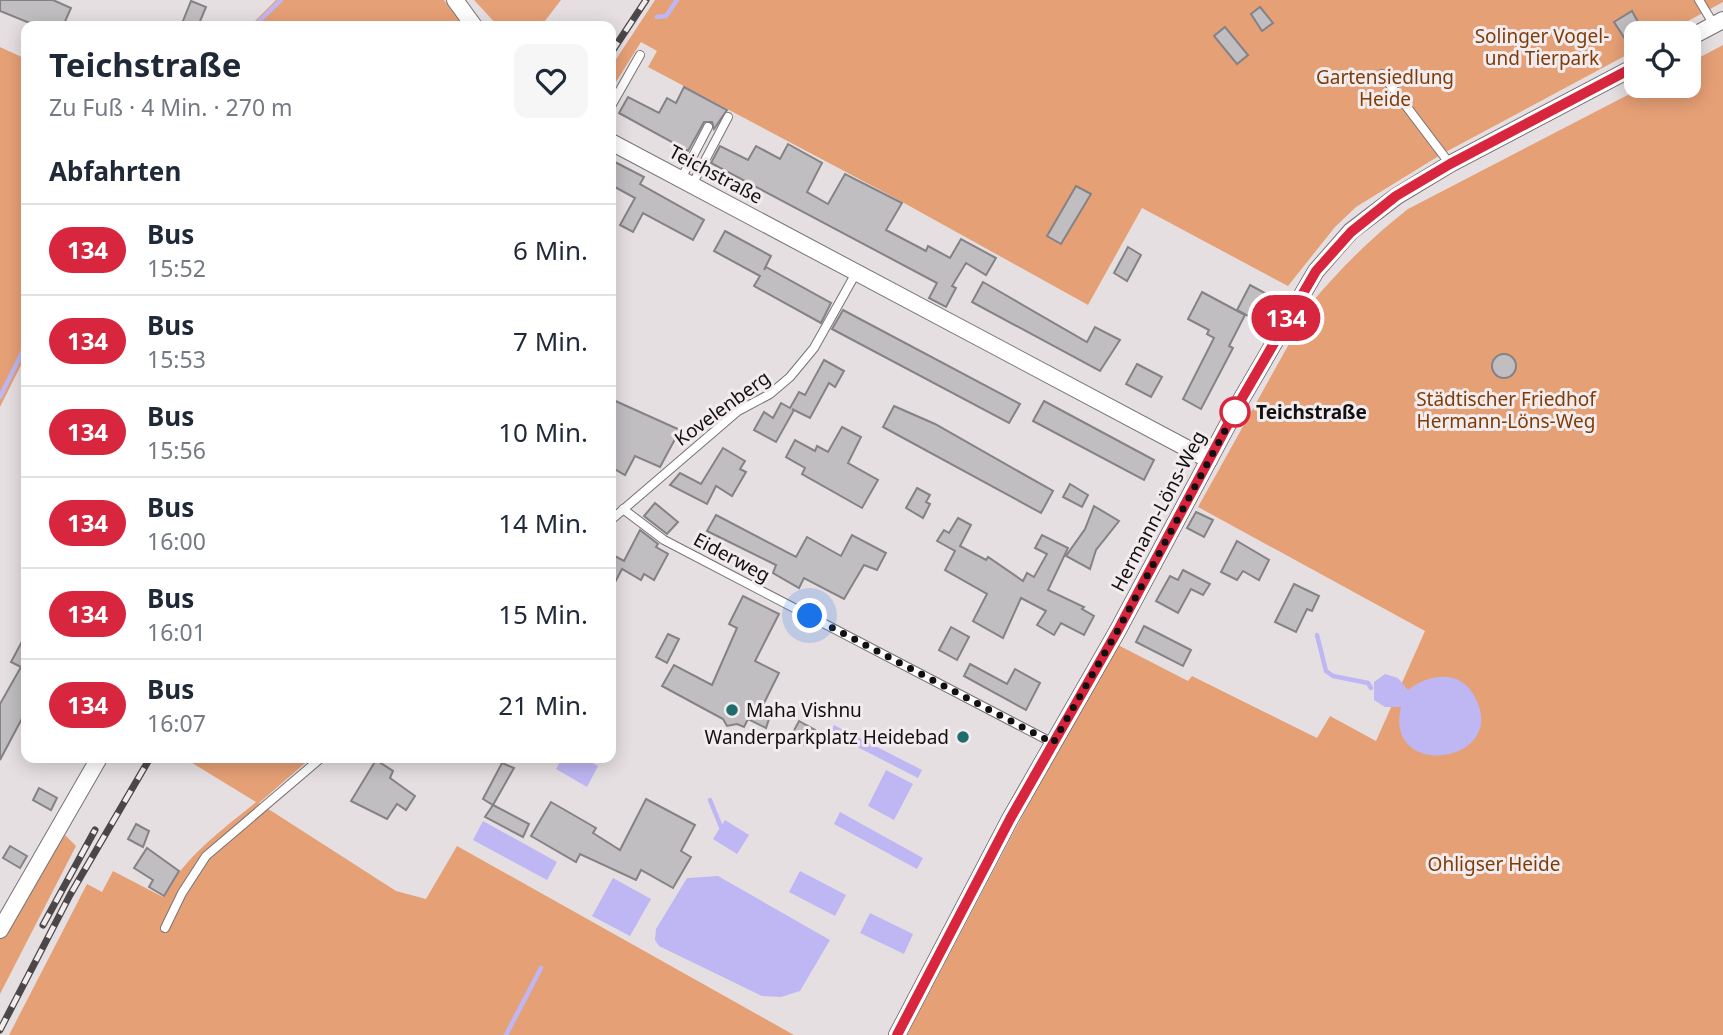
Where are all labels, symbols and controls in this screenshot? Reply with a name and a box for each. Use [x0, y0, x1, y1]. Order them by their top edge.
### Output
map controls [1624, 21, 1701, 98]
button: locate [1624, 21, 1701, 98]
park label: Solinger Vogel- und Tierpark [1475, 23, 1609, 71]
text: Teichstraße [49, 42, 241, 87]
button: heart [514, 44, 588, 118]
park label: Gartensiedlung Heide [1316, 64, 1454, 112]
text: Zu Fuß · 4 Min. · 270 m [49, 91, 293, 123]
street label: Teichstraße [665, 138, 767, 210]
text: Abfahrten [49, 153, 181, 189]
text: Bus [147, 216, 194, 252]
text: 6 Min. [513, 232, 588, 268]
text: 134 [67, 233, 108, 266]
text: 15:52 [147, 252, 206, 284]
line badge: 134 [1246, 295, 1326, 341]
text: 134 [1265, 301, 1307, 334]
text: Bus [147, 307, 194, 343]
text: 7 Min. [513, 323, 588, 359]
text: 134 [67, 324, 108, 357]
text: 15:53 [147, 343, 206, 375]
street label: Kovelenberg [669, 364, 775, 452]
park label: Städtischer Friedhof Hermann-Löns-Weg [1416, 386, 1597, 434]
marker: Teichstraße [1220, 397, 1250, 427]
text: Bus [147, 398, 194, 434]
place label: Teichstraße [1256, 399, 1367, 425]
text: 10 Min. [498, 414, 588, 450]
text: 134 [67, 415, 108, 448]
street label: Hermann-Löns-Weg [1105, 426, 1211, 596]
text: 15:56 [147, 434, 206, 466]
text: Bus [147, 489, 194, 525]
text: 14 Min. [498, 505, 588, 541]
text: 134 [67, 506, 108, 539]
text: 16:00 [147, 525, 206, 557]
street label: Eiderweg [689, 526, 775, 588]
text: Bus [147, 580, 194, 616]
text: 15 Min. [498, 596, 588, 632]
text: 134 [67, 597, 108, 630]
your location [792, 598, 827, 633]
text: 16:01 [147, 616, 206, 648]
text: Bus [147, 671, 194, 707]
text: 21 Min. [498, 687, 588, 723]
text: 134 [67, 688, 108, 721]
place label: Maha Vishnu [746, 697, 862, 723]
marker: Maha Vishnu [724, 702, 740, 718]
text: 16:07 [147, 707, 206, 739]
place label: Wanderparkplatz Heidebad [705, 724, 949, 750]
marker: Wanderparkplatz Heidebad [955, 729, 971, 745]
park label: Ohligser Heide [1428, 851, 1560, 877]

